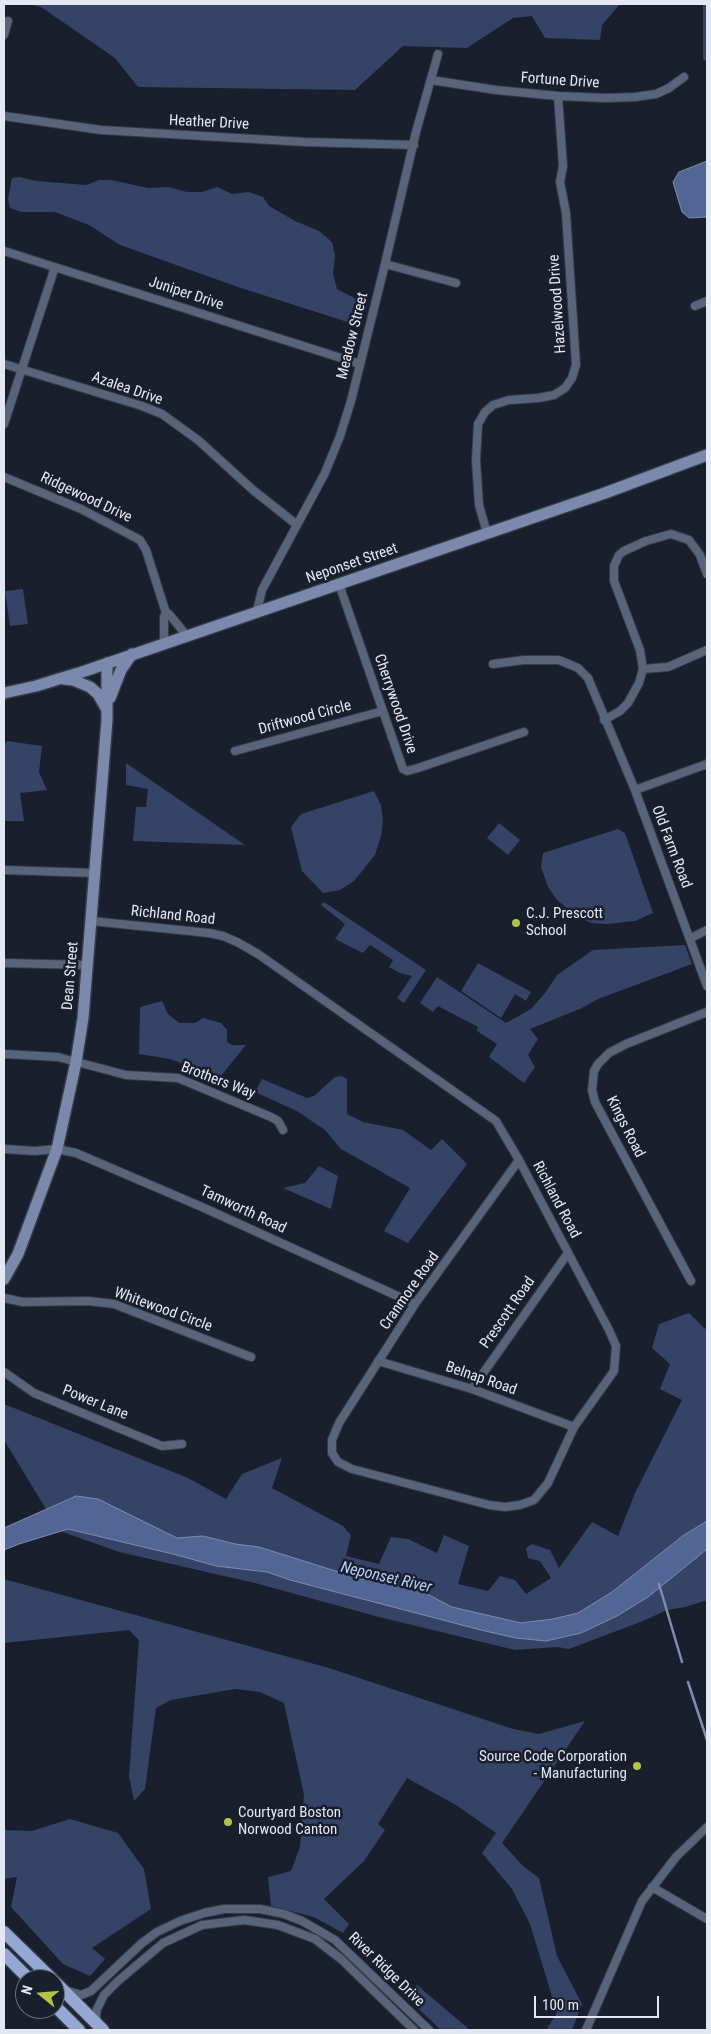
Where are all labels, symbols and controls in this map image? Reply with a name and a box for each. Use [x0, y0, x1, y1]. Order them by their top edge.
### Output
street label: Fortune Drive [520, 69, 600, 93]
street label: Heather Drive [168, 112, 250, 134]
street label: Hazelwood Drive [546, 254, 570, 354]
street label: Juniper Drive [146, 273, 226, 315]
street label: Meadow Street [334, 291, 372, 381]
street label: Azalea Drive [89, 369, 165, 409]
street label: Ridgewood Drive [37, 469, 135, 527]
street label: Neponset Street [304, 540, 400, 588]
street label: Cherrywood Drive [370, 652, 420, 756]
street label: Driftwood Circle [257, 697, 353, 739]
street label: Old Farm Road [647, 803, 695, 891]
street label: Richland Road [130, 903, 216, 929]
place label: C.J. Prescott School [526, 905, 603, 940]
marker: C.J. Prescott School [510, 917, 522, 929]
street label: Dean Street [59, 941, 83, 1011]
street label: Brothers Way [178, 1059, 258, 1103]
street label: Kings Road [602, 1093, 648, 1161]
street label: Richland Road [528, 1158, 584, 1242]
street label: Tamworth Road [197, 1182, 289, 1238]
street label: Cranmore Road [377, 1249, 443, 1333]
street label: Prescott Road [477, 1274, 539, 1352]
street label: Whitewood Circle [112, 1284, 214, 1336]
street label: Belnap Road [443, 1358, 519, 1400]
street label: Power Lane [60, 1382, 130, 1424]
water label: Neponset River [339, 1558, 433, 1598]
place label: Source Code Corporation - Manufacturing [479, 1748, 627, 1783]
marker: Source Code Corporation - Manufacturing [631, 1760, 643, 1772]
place label: Courtyard Boston Norwood Canton [238, 1804, 341, 1839]
marker: Courtyard Boston Norwood Canton [222, 1816, 234, 1828]
street label: River Ridge Drive [344, 1929, 428, 2011]
north arrow [15, 1969, 65, 2019]
text: N [18, 1983, 36, 1996]
scale bar [536, 1986, 661, 2018]
text: 100 m [542, 1996, 579, 2014]

